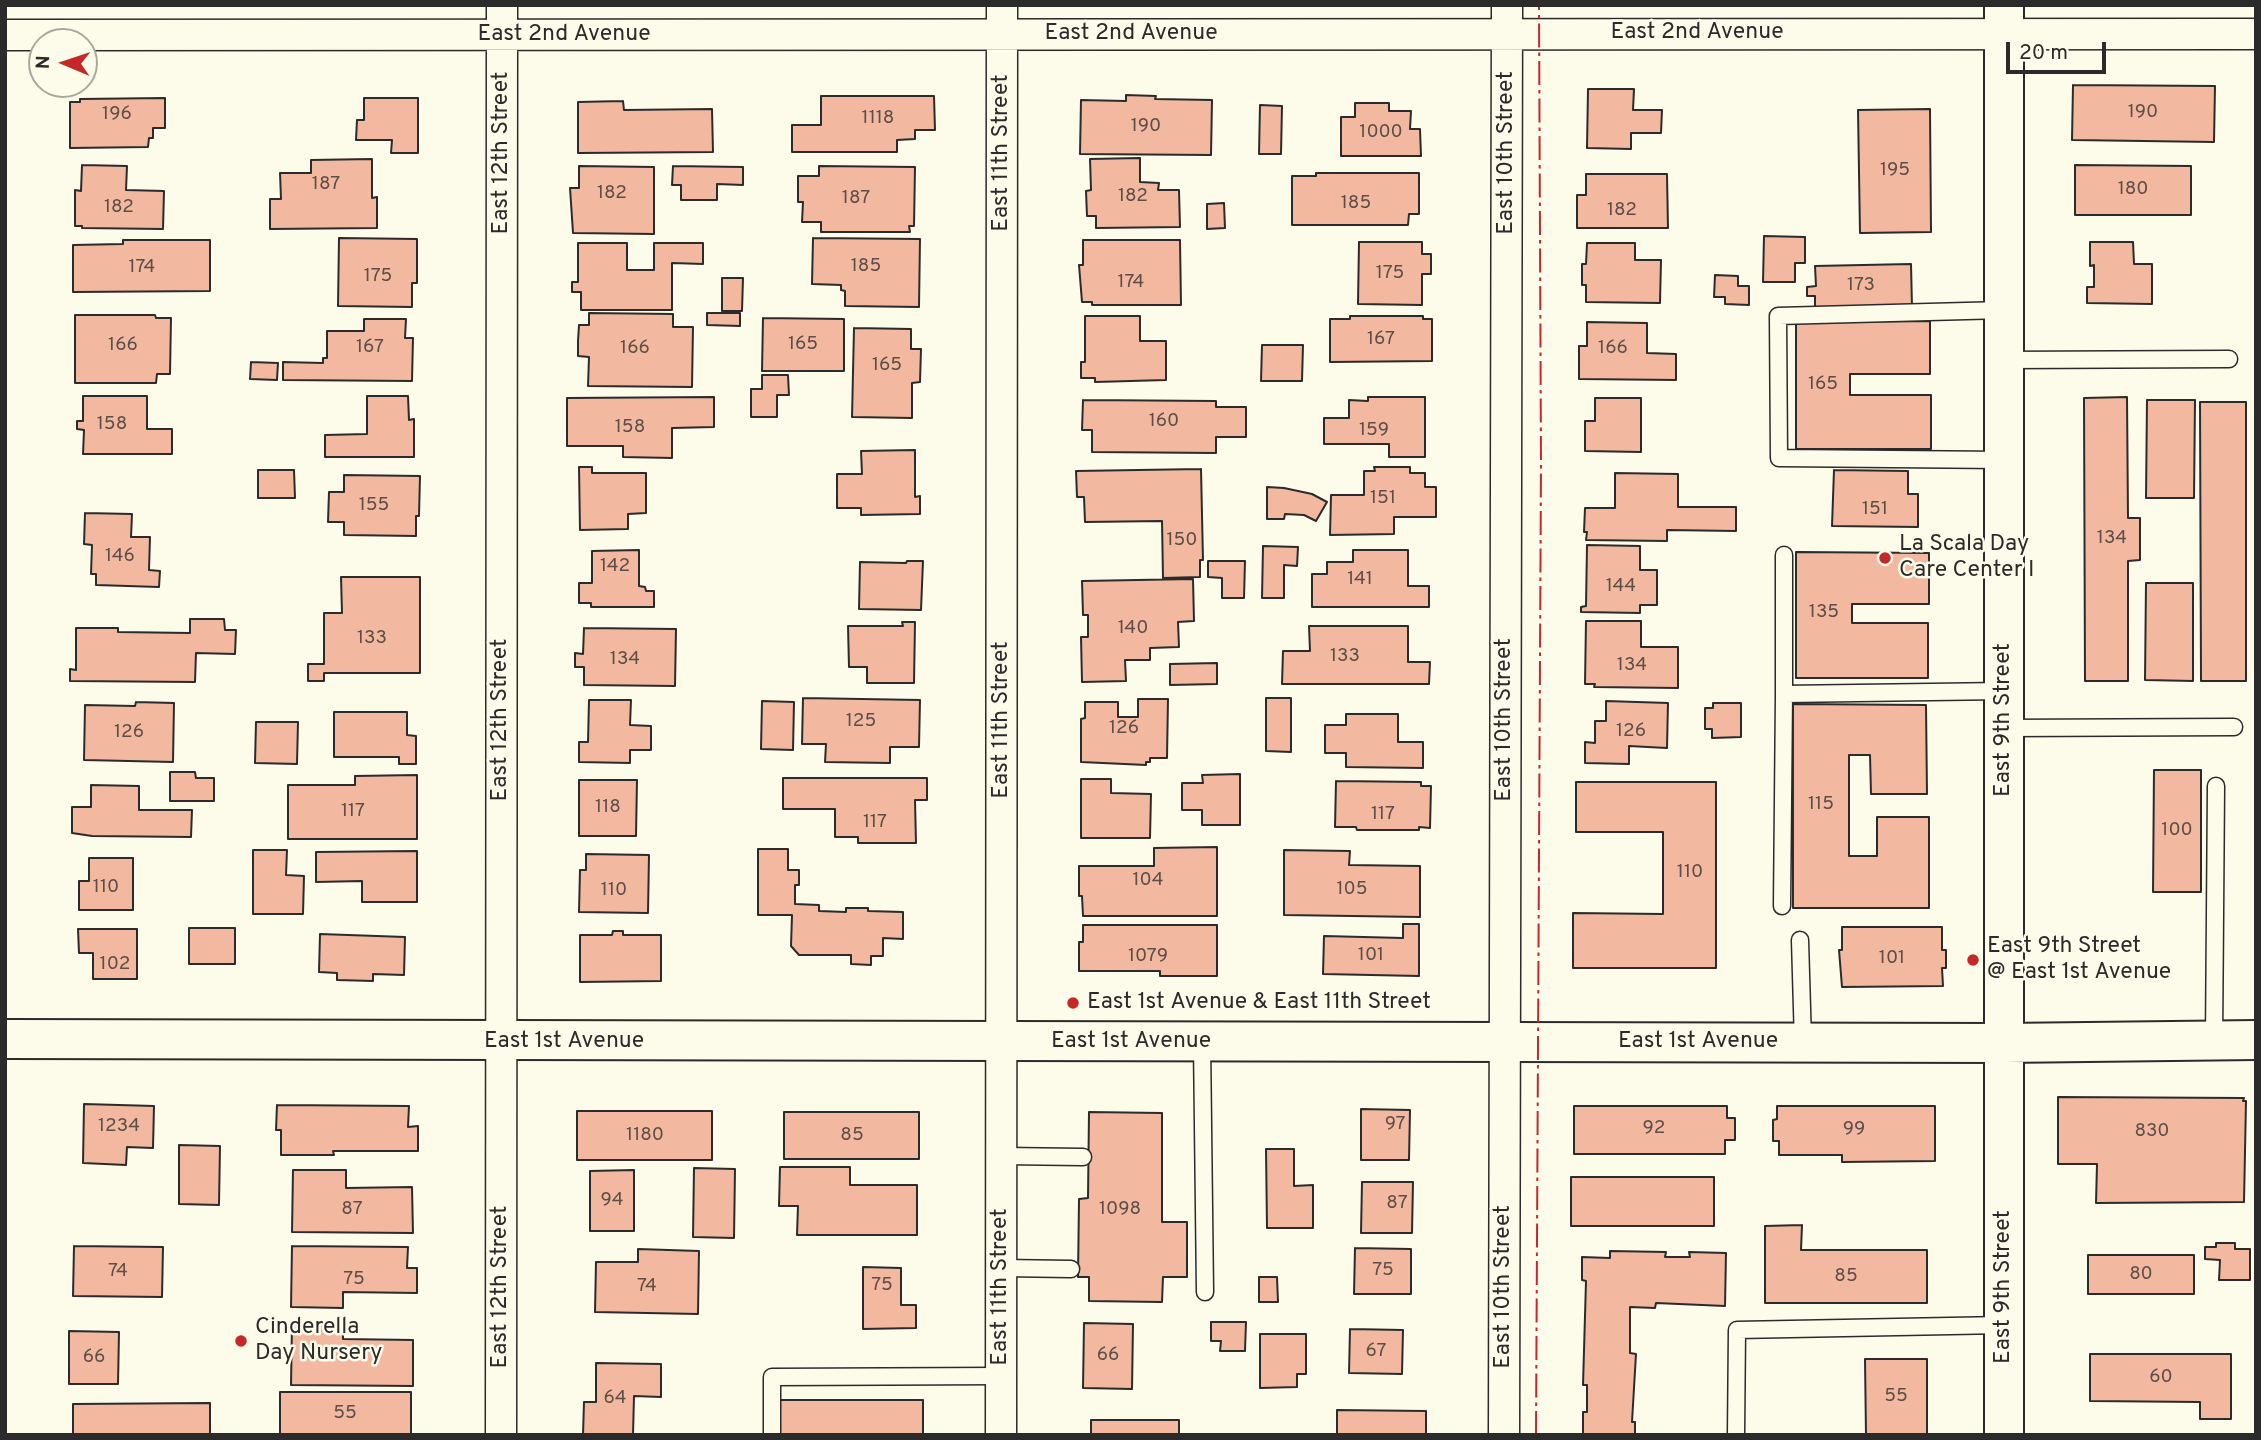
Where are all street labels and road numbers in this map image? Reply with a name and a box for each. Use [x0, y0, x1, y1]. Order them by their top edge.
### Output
street label: East 2nd Avenue [1610, 19, 1784, 47]
street label: East 2nd Avenue [1044, 20, 1218, 48]
street label: East 2nd Avenue [477, 21, 651, 49]
street label: East 10th Street [1493, 71, 1521, 235]
street label: East 12th Street [488, 72, 516, 234]
street label: East 11th Street [988, 74, 1016, 232]
street label: East 10th Street [1491, 638, 1519, 802]
street label: East 12th Street [487, 639, 515, 801]
street label: East 11th Street [988, 641, 1016, 799]
street label: East 9th Street [1990, 643, 2018, 797]
street label: East 1st Avenue [484, 1028, 644, 1056]
street label: East 1st Avenue [1051, 1028, 1211, 1056]
street label: East 1st Avenue [1618, 1028, 1778, 1056]
street label: East 10th Street [1490, 1205, 1518, 1369]
street label: East 12th Street [487, 1206, 515, 1368]
street label: East 11th Street [987, 1208, 1015, 1366]
street label: East 9th Street [1990, 1210, 2018, 1364]

